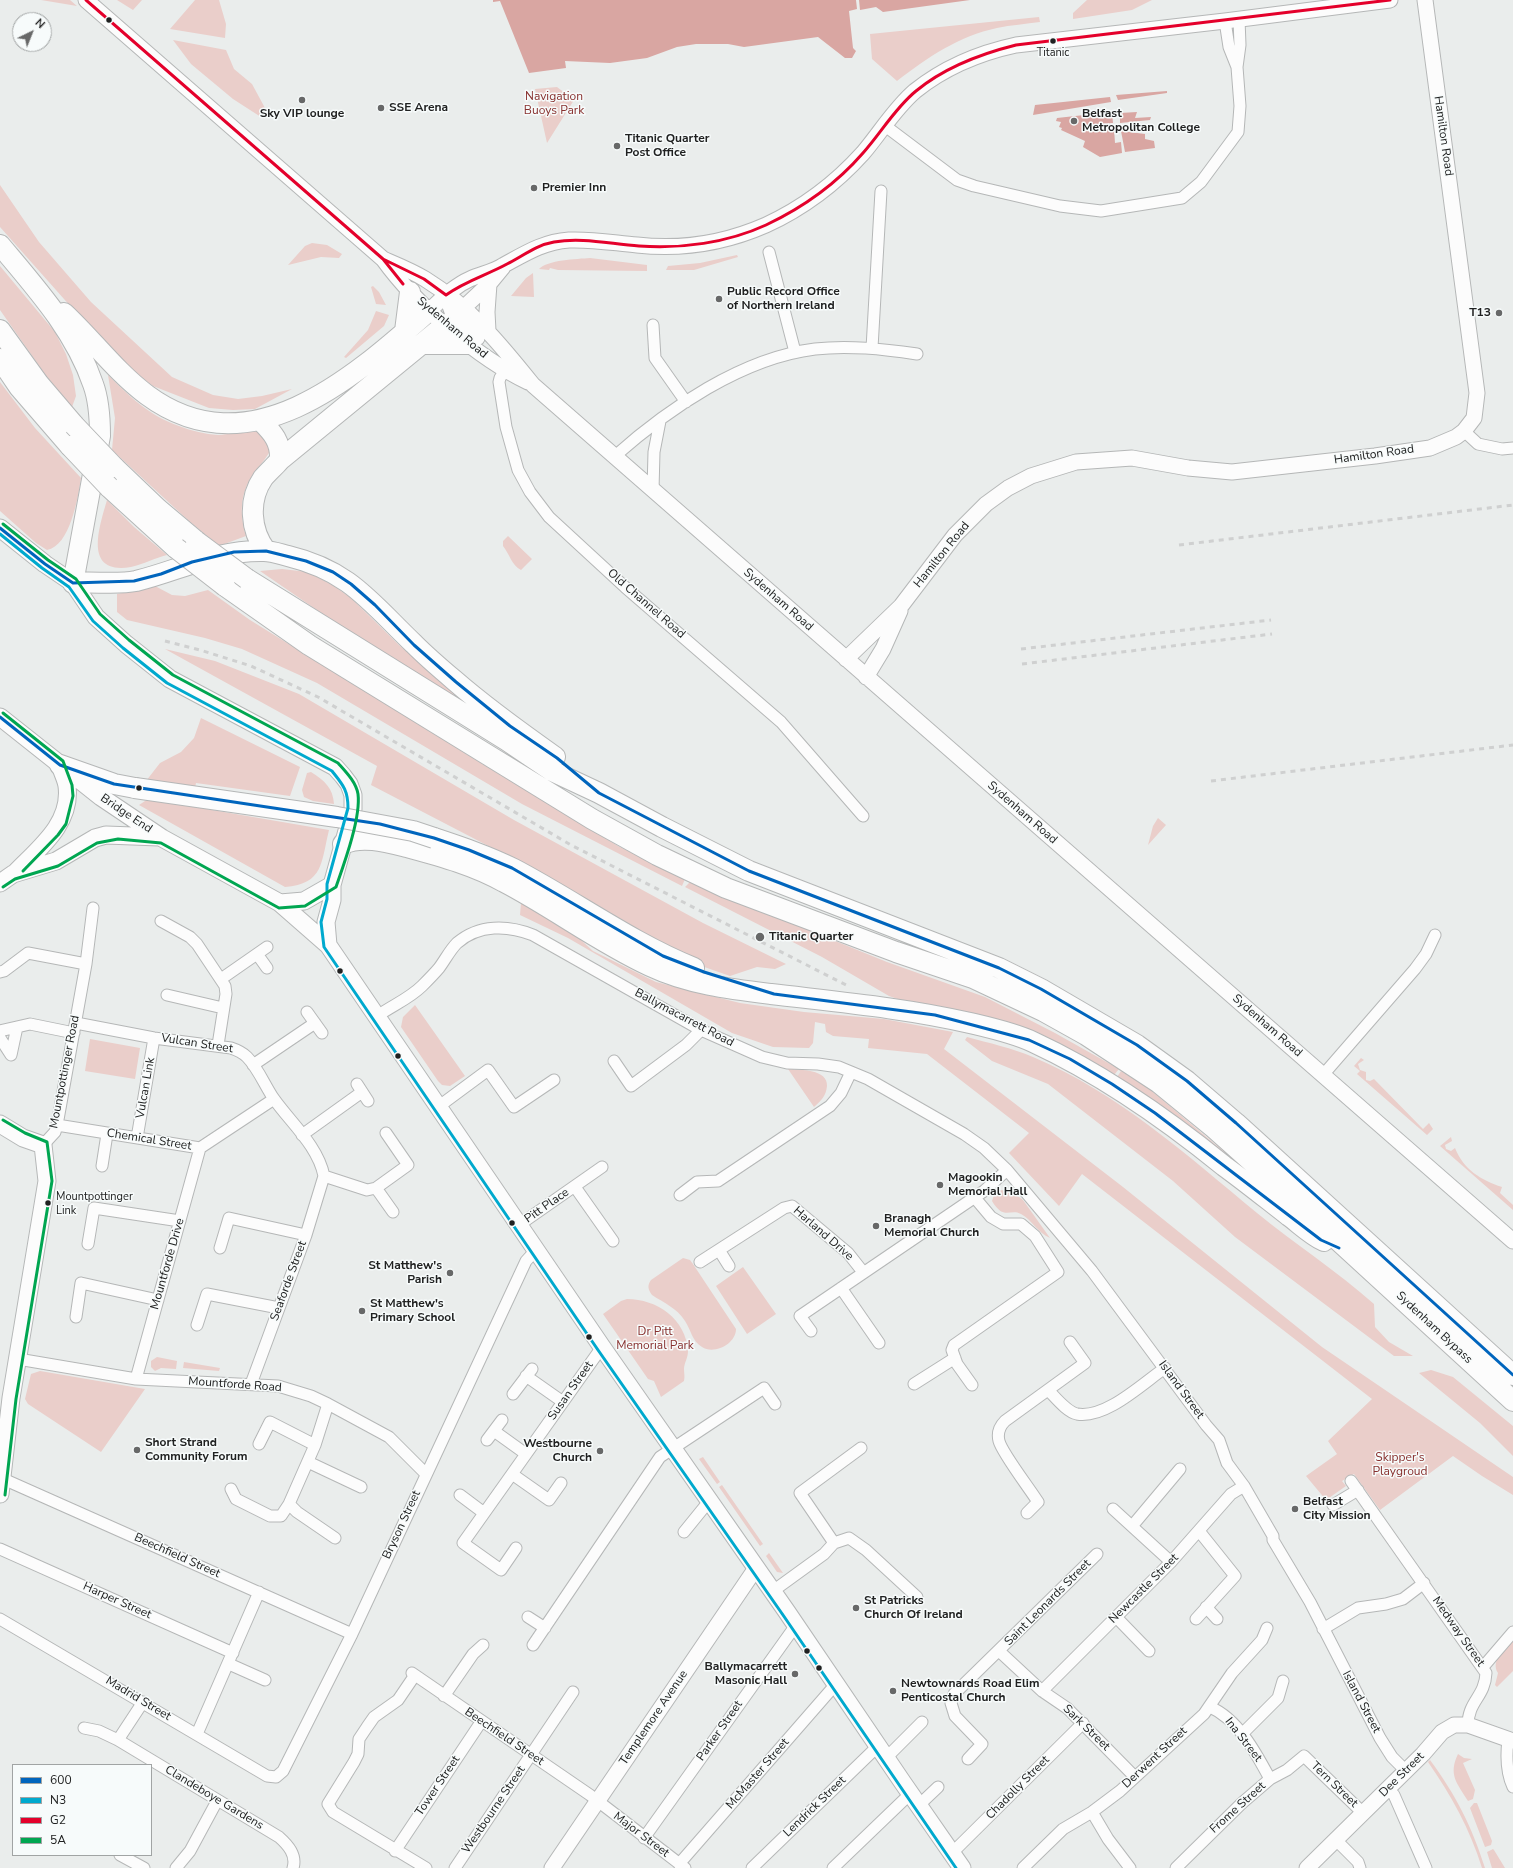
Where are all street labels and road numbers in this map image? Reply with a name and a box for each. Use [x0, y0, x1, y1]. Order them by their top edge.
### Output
street label: Hamilton Road [1430, 95, 1456, 177]
street label: Sydenham Road [414, 294, 490, 362]
street label: Hamilton Road [1333, 442, 1415, 468]
street label: Hamilton Road [911, 519, 973, 591]
street label: Old Channel Road [604, 566, 688, 642]
street label: Sydenham Road [740, 566, 816, 634]
street label: Sydenham Road [984, 779, 1060, 847]
street label: Bridge End [97, 791, 155, 837]
street label: Ballymacarrett Road [632, 986, 736, 1050]
street label: Sydenham Road [1229, 992, 1305, 1060]
street label: Mountpottinger Road [47, 1014, 83, 1130]
street label: Vulcan Street [160, 1031, 234, 1057]
street label: Vulcan Link [134, 1056, 158, 1120]
street label: Chemical Street [106, 1126, 192, 1154]
street label: Pitt Place [522, 1185, 572, 1227]
street label: Harland Drive [790, 1204, 856, 1264]
street label: Mountforde Drive [148, 1217, 188, 1311]
street label: Seaforde Street [268, 1239, 310, 1323]
street label: Sydenham Bypass [1393, 1289, 1475, 1367]
street label: Island Street [1155, 1358, 1207, 1422]
street label: Susan Street [545, 1359, 597, 1423]
street label: Mountforde Road [188, 1375, 282, 1395]
street label: Bryson Street [380, 1488, 424, 1562]
street label: Beechfield Street [132, 1531, 222, 1581]
street label: Newcastle Street [1106, 1551, 1182, 1627]
street label: Saint Leonards Street [1002, 1557, 1094, 1649]
street label: Harper Street [81, 1580, 153, 1622]
street label: Medway Street [1429, 1594, 1487, 1670]
street label: Templemore Avenue [617, 1668, 691, 1768]
street label: Island Street [1339, 1668, 1383, 1736]
street label: Madrid Street [103, 1674, 173, 1724]
street label: Parker Street [694, 1698, 746, 1764]
street label: Sark Street [1059, 1702, 1113, 1754]
street label: Beechfield Street [462, 1705, 546, 1769]
street label: Ina Street [1221, 1715, 1265, 1765]
street label: Derwent Street [1120, 1724, 1190, 1792]
street label: McMaster Street [723, 1736, 793, 1812]
street label: Dee Street [1377, 1750, 1427, 1800]
street label: Tower Street [413, 1753, 463, 1819]
street label: Chadolly Street [983, 1753, 1053, 1823]
street label: Tern Street [1308, 1759, 1360, 1811]
street label: Clandeboye Gardens [162, 1763, 266, 1833]
street label: Westbourne Street [459, 1763, 529, 1857]
street label: Lendrick Street [781, 1774, 849, 1840]
street label: Frome Street [1207, 1779, 1269, 1837]
street label: Major Street [610, 1809, 672, 1861]

